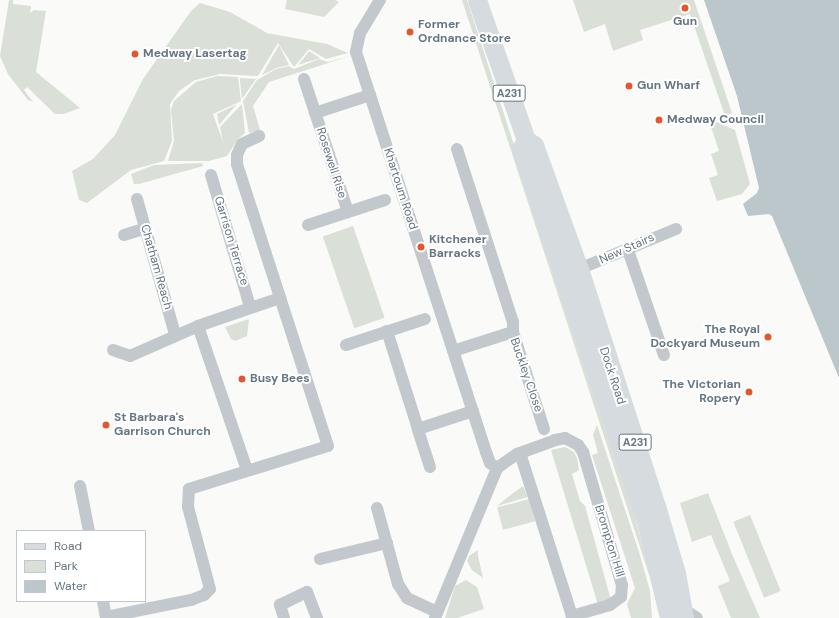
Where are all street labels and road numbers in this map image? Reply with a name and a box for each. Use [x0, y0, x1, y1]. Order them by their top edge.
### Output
road number: A231 [492, 84, 526, 102]
street label: Rosewell Rise [313, 126, 349, 200]
street label: Khartoum Road [380, 146, 420, 232]
street label: Garrison Terrace [211, 195, 251, 287]
street label: Chatham Reach [137, 223, 175, 311]
street label: New Stairs [597, 230, 657, 268]
street label: Buckley Close [507, 336, 545, 414]
street label: Dock Road [596, 346, 628, 406]
road number: A231 [618, 433, 652, 451]
street label: Brompton Hill [591, 503, 627, 579]

